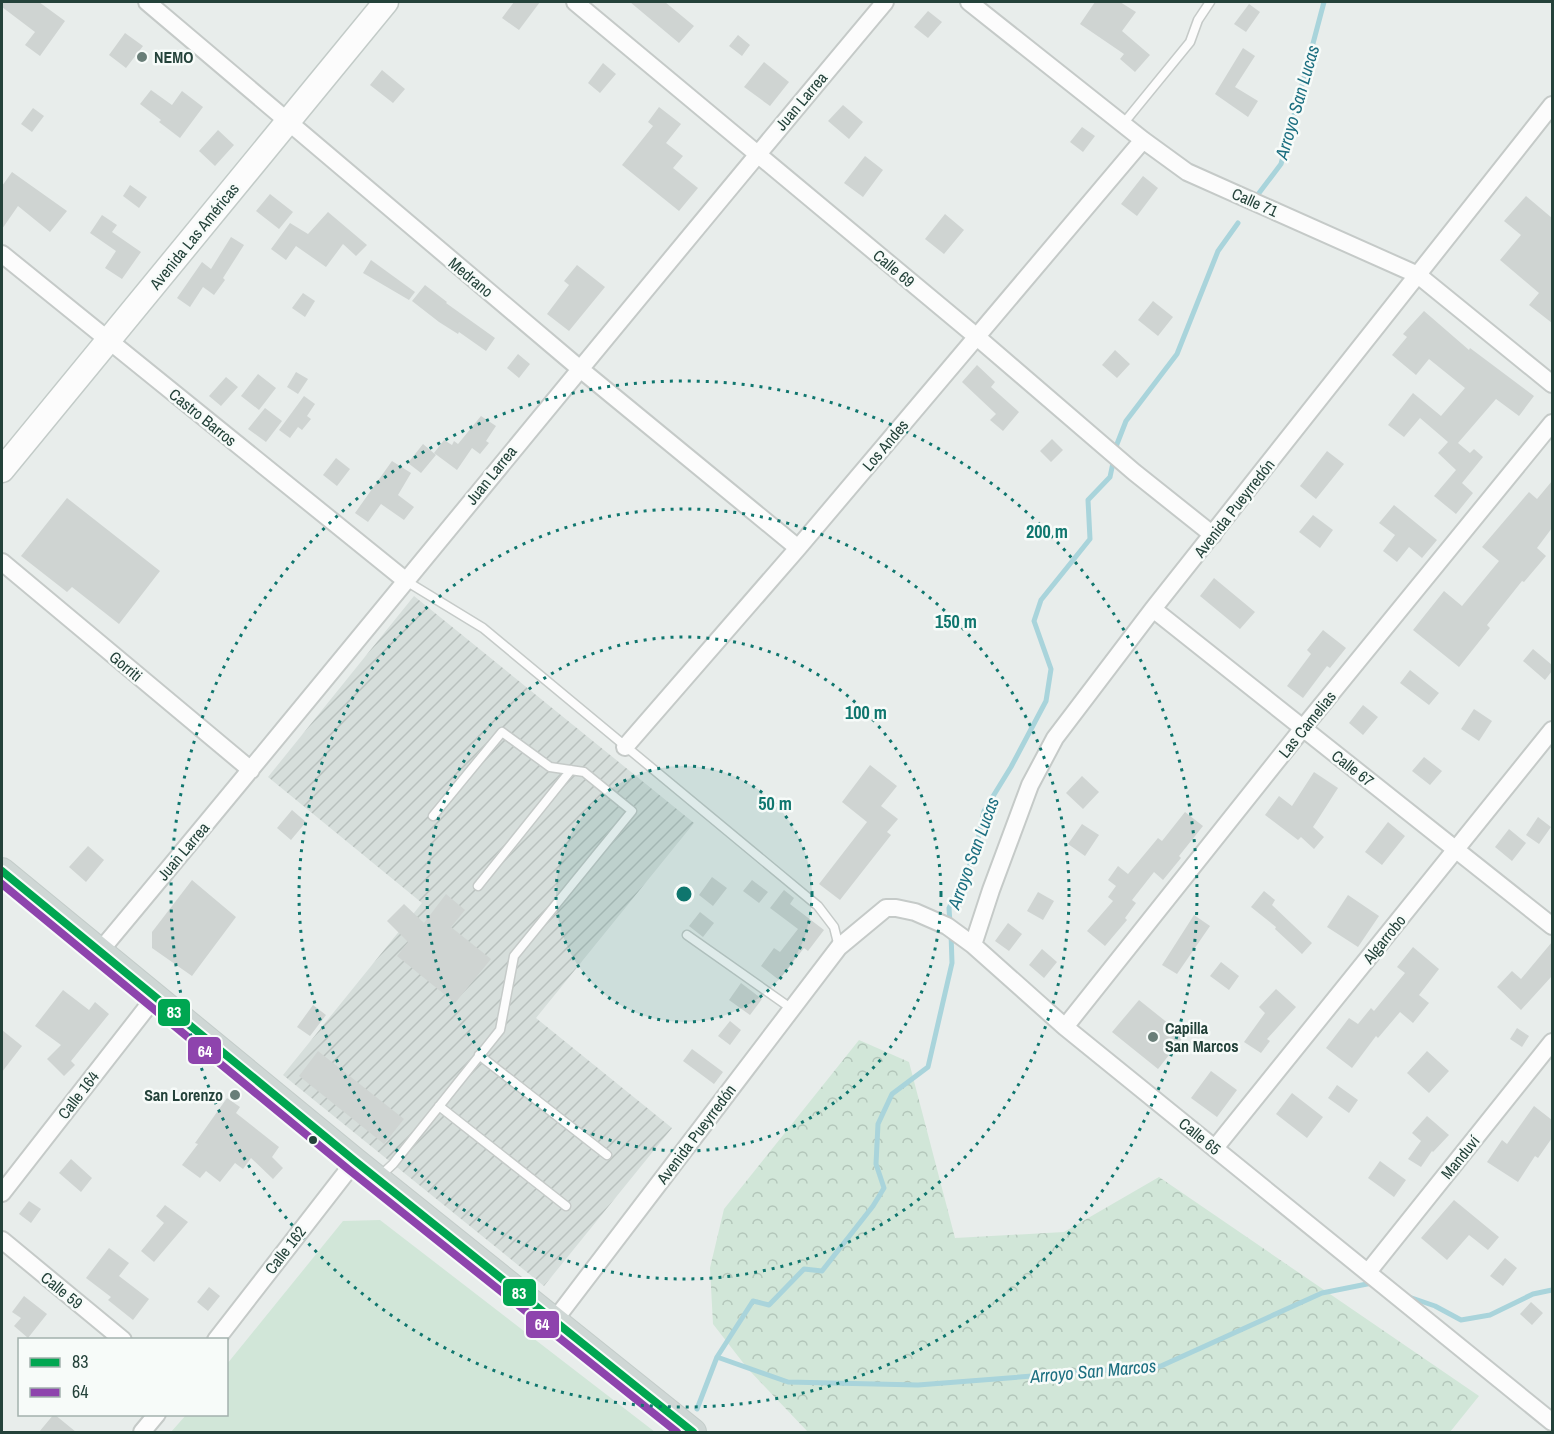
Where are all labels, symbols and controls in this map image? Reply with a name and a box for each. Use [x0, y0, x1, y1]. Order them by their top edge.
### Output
water label: Arroyo San Lucas [1269, 42, 1325, 163]
place label: NEMO [154, 46, 193, 68]
marker: NEMO [135, 50, 149, 64]
street label: Juan Larrea [770, 67, 832, 135]
street label: Avenida Las Américas [144, 178, 244, 295]
street label: Calle 71 [1229, 182, 1282, 222]
street label: Calle 69 [868, 244, 920, 292]
street label: Medrano [444, 252, 498, 302]
street label: Castro Barros [165, 383, 241, 451]
street label: Los Andes [857, 414, 913, 476]
street label: Juan Larrea [460, 440, 522, 509]
street label: Avenida Pueyrredón [1188, 454, 1279, 563]
text: 200 m [1026, 519, 1068, 544]
text: 150 m [935, 609, 977, 634]
street label: Gorriti [105, 646, 147, 686]
street label: Las Camelias [1273, 686, 1341, 762]
text: 100 m [845, 700, 887, 725]
street label: Calle 67 [1327, 745, 1379, 791]
text: 50 m [758, 791, 792, 816]
water label: Arroyo San Lucas [941, 794, 1005, 913]
street label: Juan Larrea [152, 817, 214, 885]
centre of rings [674, 884, 694, 904]
street label: Algarrobo [1357, 910, 1410, 969]
line badge: 83 [157, 998, 191, 1027]
text: 83 [167, 1001, 181, 1023]
place label: Capilla San Marcos [1165, 1017, 1239, 1057]
marker: Capilla San Marcos [1146, 1030, 1160, 1044]
line badge: 64 [187, 1036, 222, 1065]
text: 64 [198, 1040, 213, 1062]
street label: Calle 164 [52, 1066, 104, 1124]
street label: Avenida Pueyrredón [651, 1080, 741, 1189]
place label: San Lorenzo [144, 1084, 223, 1106]
marker: San Lorenzo [228, 1088, 242, 1102]
street label: Calle 65 [1174, 1112, 1226, 1160]
street label: Manduví [1436, 1130, 1485, 1183]
unlabelled marker [307, 1134, 319, 1146]
street label: Calle 162 [259, 1221, 311, 1279]
street label: Calle 59 [36, 1266, 88, 1314]
line badge: 83 [502, 1278, 537, 1307]
text: 83 [512, 1282, 526, 1304]
line badge: 64 [525, 1310, 560, 1339]
text: 64 [535, 1313, 550, 1335]
legend [18, 1338, 228, 1416]
text: 83 [72, 1349, 88, 1374]
water label: Arroyo San Marcos [1028, 1353, 1157, 1389]
text: 64 [72, 1379, 88, 1404]

